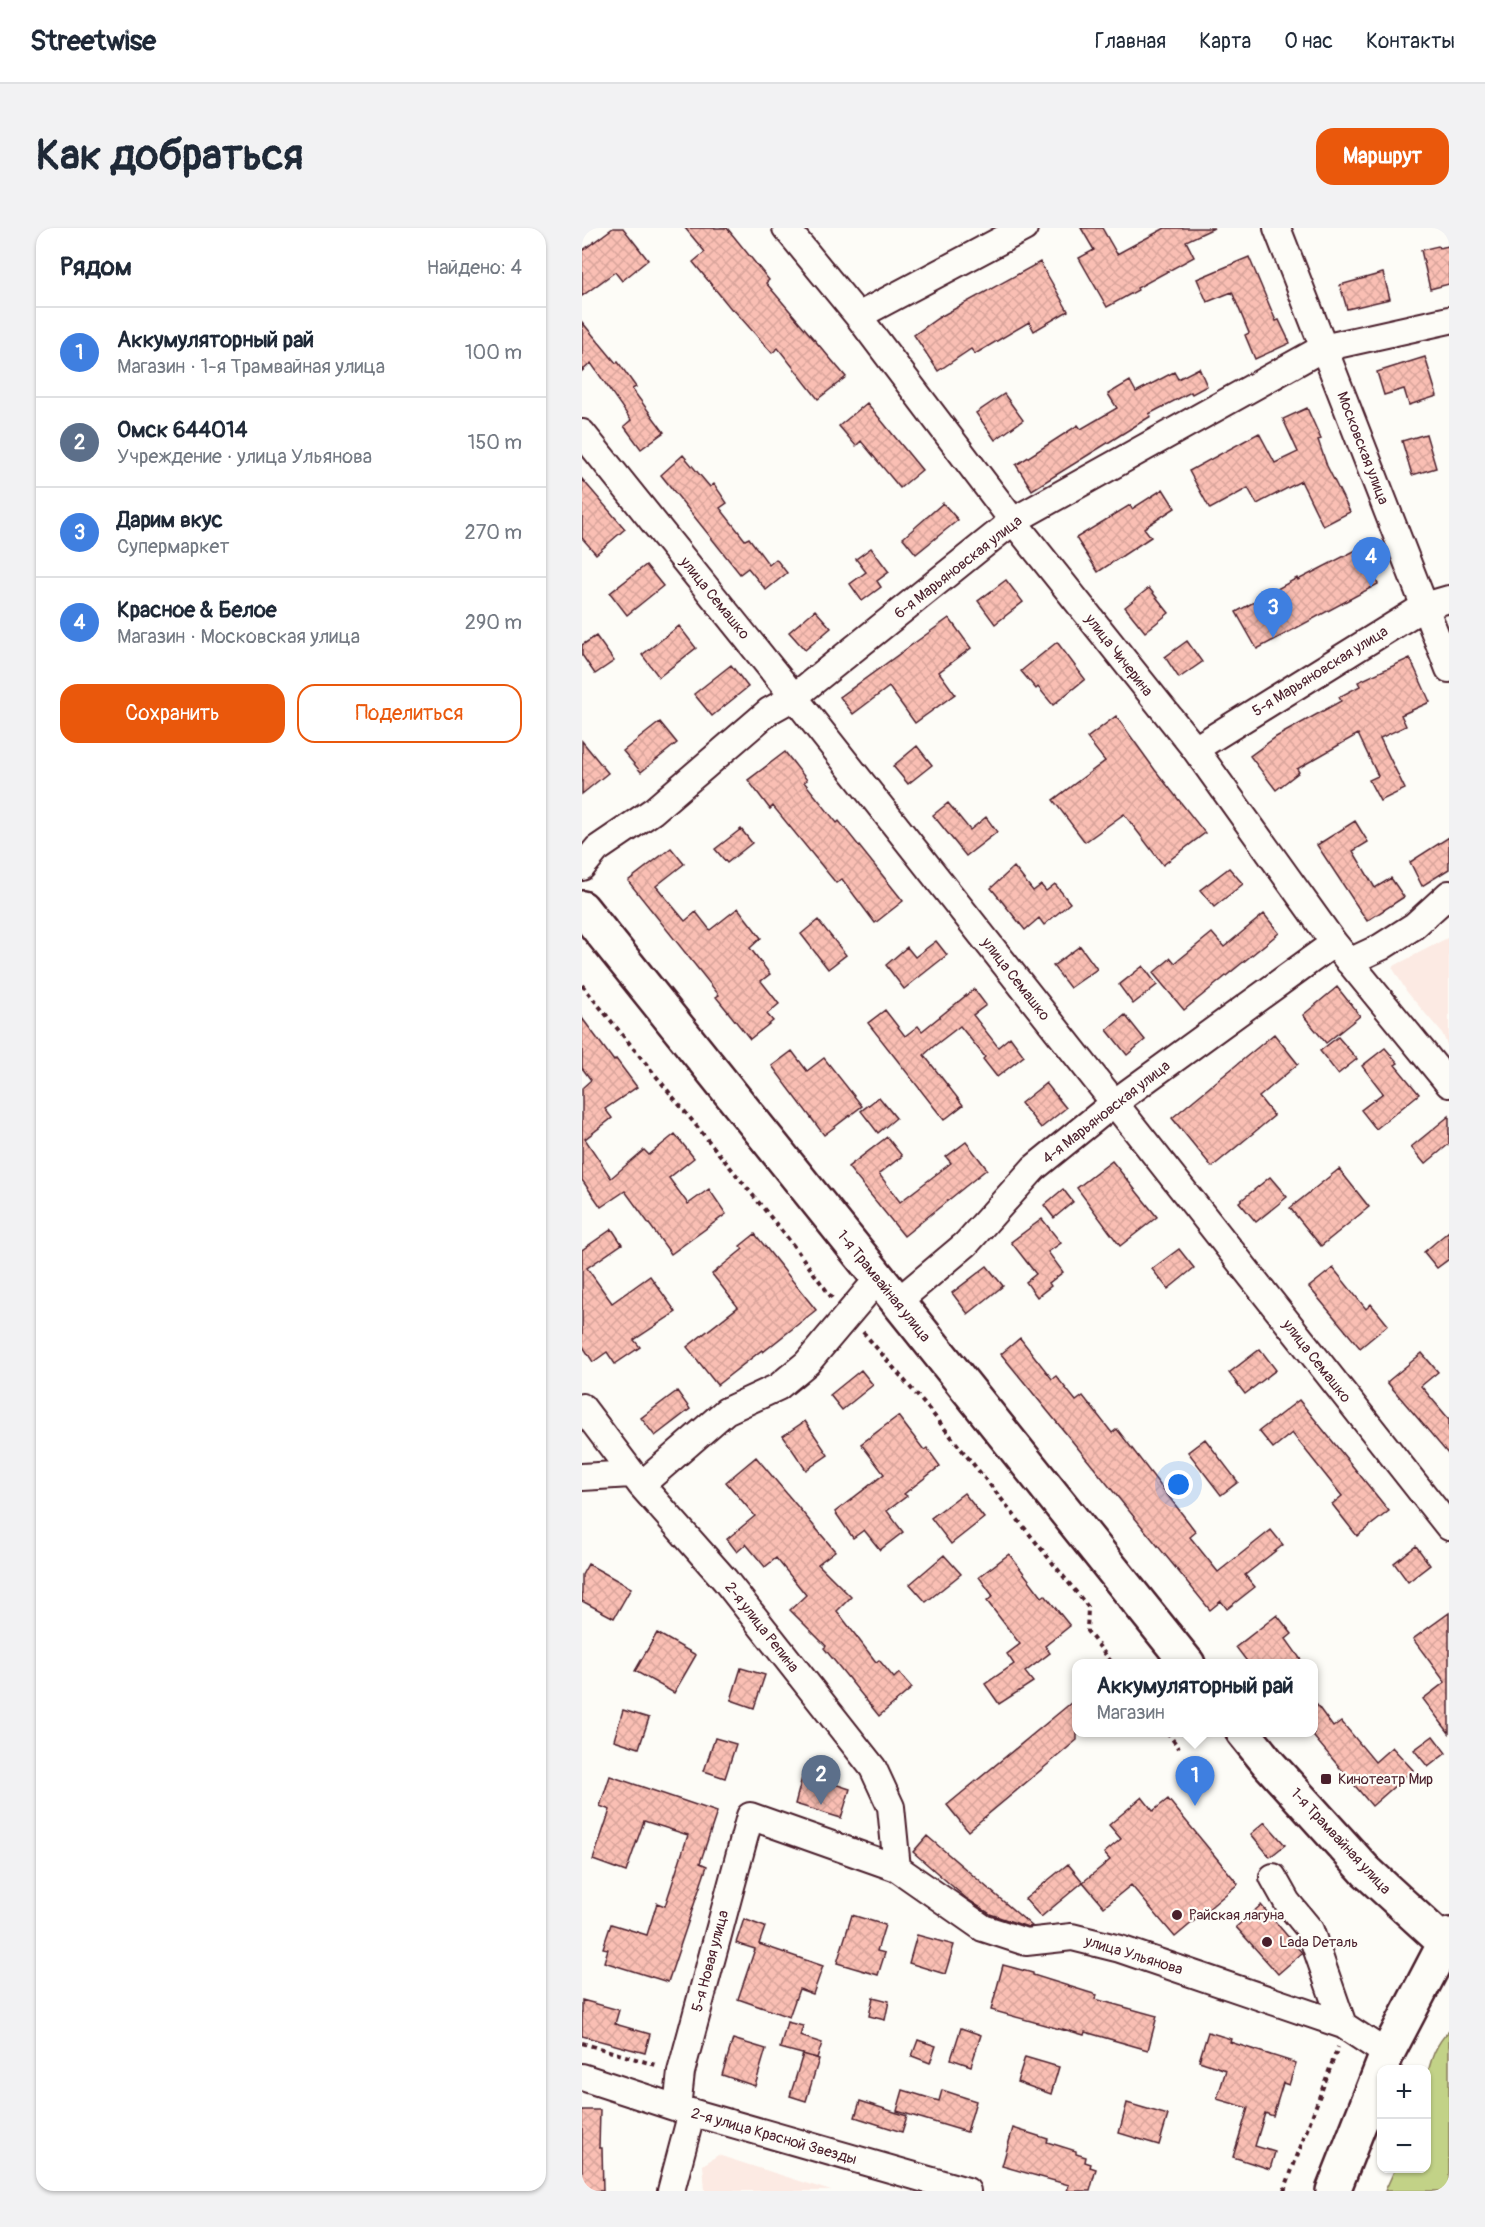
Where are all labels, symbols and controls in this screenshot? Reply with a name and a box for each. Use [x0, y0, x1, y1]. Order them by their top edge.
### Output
text: Streetwise [30, 24, 156, 59]
text: Главная [1095, 28, 1166, 55]
text: Карта [1199, 28, 1251, 55]
text: О нас [1284, 28, 1333, 55]
text: Контакты [1366, 28, 1455, 55]
button: Маршрут [1316, 128, 1449, 185]
text: Как добраться [36, 130, 303, 182]
text: Рядом [60, 251, 132, 283]
text: Найдено: 4 [427, 255, 522, 280]
text: Аккумуляторный рай [117, 326, 314, 354]
text: 1 [76, 340, 83, 365]
text: 100 m [465, 340, 522, 365]
text: Магазин · 1-я Трамвайная улица [117, 354, 385, 379]
street label: Московская улица [1332, 389, 1393, 507]
text: Омск 644014 [117, 416, 247, 444]
text: 2 [74, 430, 85, 455]
text: 150 m [468, 430, 522, 455]
text: Учреждение · улица Ульянова [117, 444, 372, 469]
text: Дарим вкус [117, 506, 223, 534]
street label: 6-я Марьяновская улица [891, 512, 1026, 623]
text: 3 [74, 520, 85, 545]
text: 270 m [464, 520, 522, 545]
text: Супермаркет [117, 534, 229, 559]
pin: 4 [1352, 538, 1390, 587]
street label: улица Семашко [675, 552, 754, 643]
pin: 3 [1254, 588, 1292, 638]
text: Красное & Белое [117, 596, 277, 624]
street label: улица Чичерина [1080, 609, 1157, 700]
text: 4 [74, 610, 85, 635]
text: 290 m [465, 610, 522, 635]
street label: 5-я Марьяновская улица [1249, 622, 1392, 721]
text: Магазин · Московская улица [117, 624, 360, 649]
button: Сохранить [60, 684, 285, 743]
button: Поделиться [297, 684, 522, 743]
street label: улица Семашко [977, 933, 1054, 1025]
street label: 4-я Марьяновская улица [1039, 1057, 1174, 1168]
street label: 1-я Трамвайная улица [833, 1227, 935, 1346]
street label: улица Семашко [1278, 1315, 1355, 1407]
your location [1164, 1470, 1193, 1499]
street label: 2-я улица Репина [720, 1578, 803, 1676]
popup [1072, 1659, 1318, 1737]
text: Аккумуляторный рай [1096, 1672, 1294, 1700]
text: Магазин [1096, 1700, 1165, 1725]
pin: 2 [802, 1756, 840, 1805]
pin: 1 [1176, 1756, 1214, 1806]
place label: Кинотеатр Мир [1338, 1770, 1433, 1789]
marker: Кинотеатр Мир [1319, 1772, 1333, 1786]
street label: 1-я Трамвайная улица [1286, 1784, 1395, 1898]
place label: Райская лагуна [1189, 1906, 1284, 1925]
street label: 5-я Новая улица [688, 1908, 733, 2014]
marker: Райская лагуна [1170, 1908, 1184, 1922]
street label: улица Ульянова [1082, 1931, 1185, 1979]
place label: Lada Dеталь [1279, 1933, 1358, 1952]
marker: Lada Dеталь [1260, 1935, 1274, 1949]
map controls [1377, 2065, 1431, 2173]
button: + [1377, 2065, 1431, 2119]
street label: 2-я улица Красной Звезды [689, 2104, 859, 2169]
button: − [1377, 2119, 1431, 2173]

